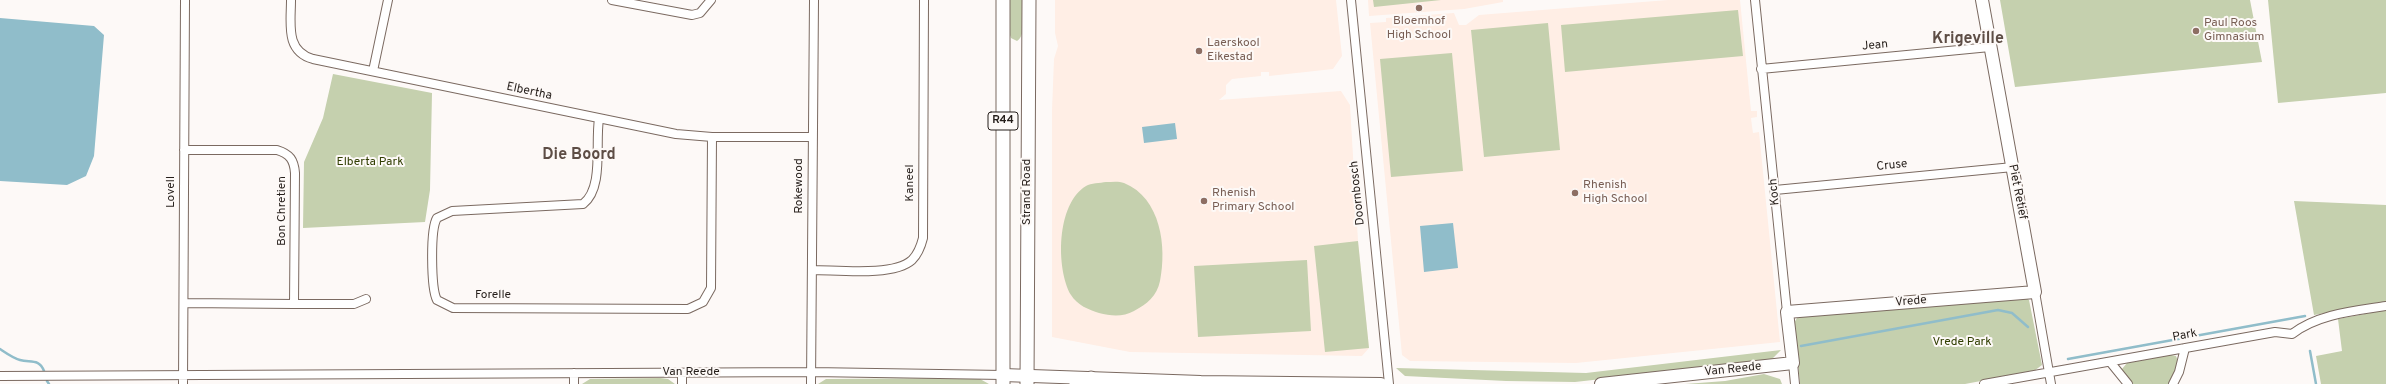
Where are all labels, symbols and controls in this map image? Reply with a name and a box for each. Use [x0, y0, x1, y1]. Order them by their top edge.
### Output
marker: Bloemhof High School [1414, 3, 1424, 13]
place label: Bloemhof High School [1387, 15, 1451, 43]
place label: Paul Roos Gimnasium [2204, 17, 2264, 45]
marker: Paul Roos Gimnasium [2191, 26, 2201, 36]
district label: Krigeville [1932, 30, 2004, 50]
place label: Laerskool Eikestad [1207, 37, 1260, 65]
street label: Jean [1861, 38, 1889, 54]
marker: Laerskool Eikestad [1194, 46, 1204, 56]
street label: Elbertha [505, 80, 553, 104]
road number: R44 [988, 112, 1018, 130]
district label: Die Boord [542, 146, 616, 166]
park label: Elberta Park [336, 156, 404, 170]
street label: Cruse [1876, 157, 1908, 175]
street label: Rokewood [793, 158, 807, 214]
street label: Strand Road [1021, 159, 1035, 225]
street label: Doornbosch [1347, 160, 1369, 226]
street label: Piet Retief [2005, 163, 2029, 221]
street label: Kaneel [904, 164, 918, 202]
street label: Lovell [165, 176, 179, 208]
street label: Bon Chretien [276, 176, 290, 246]
street label: Koch [1767, 178, 1783, 206]
place label: Rhenish High School [1583, 179, 1647, 207]
place label: Rhenish Primary School [1212, 187, 1294, 215]
marker: Rhenish High School [1570, 188, 1580, 198]
marker: Rhenish Primary School [1199, 196, 1209, 206]
street label: Forelle [475, 289, 511, 303]
street label: Vrede [1895, 293, 1927, 311]
street label: Park [2171, 327, 2199, 345]
park label: Vrede Park [1932, 336, 1992, 350]
street label: Van Reede [1704, 360, 1762, 380]
street label: Van Reede [662, 366, 720, 380]

